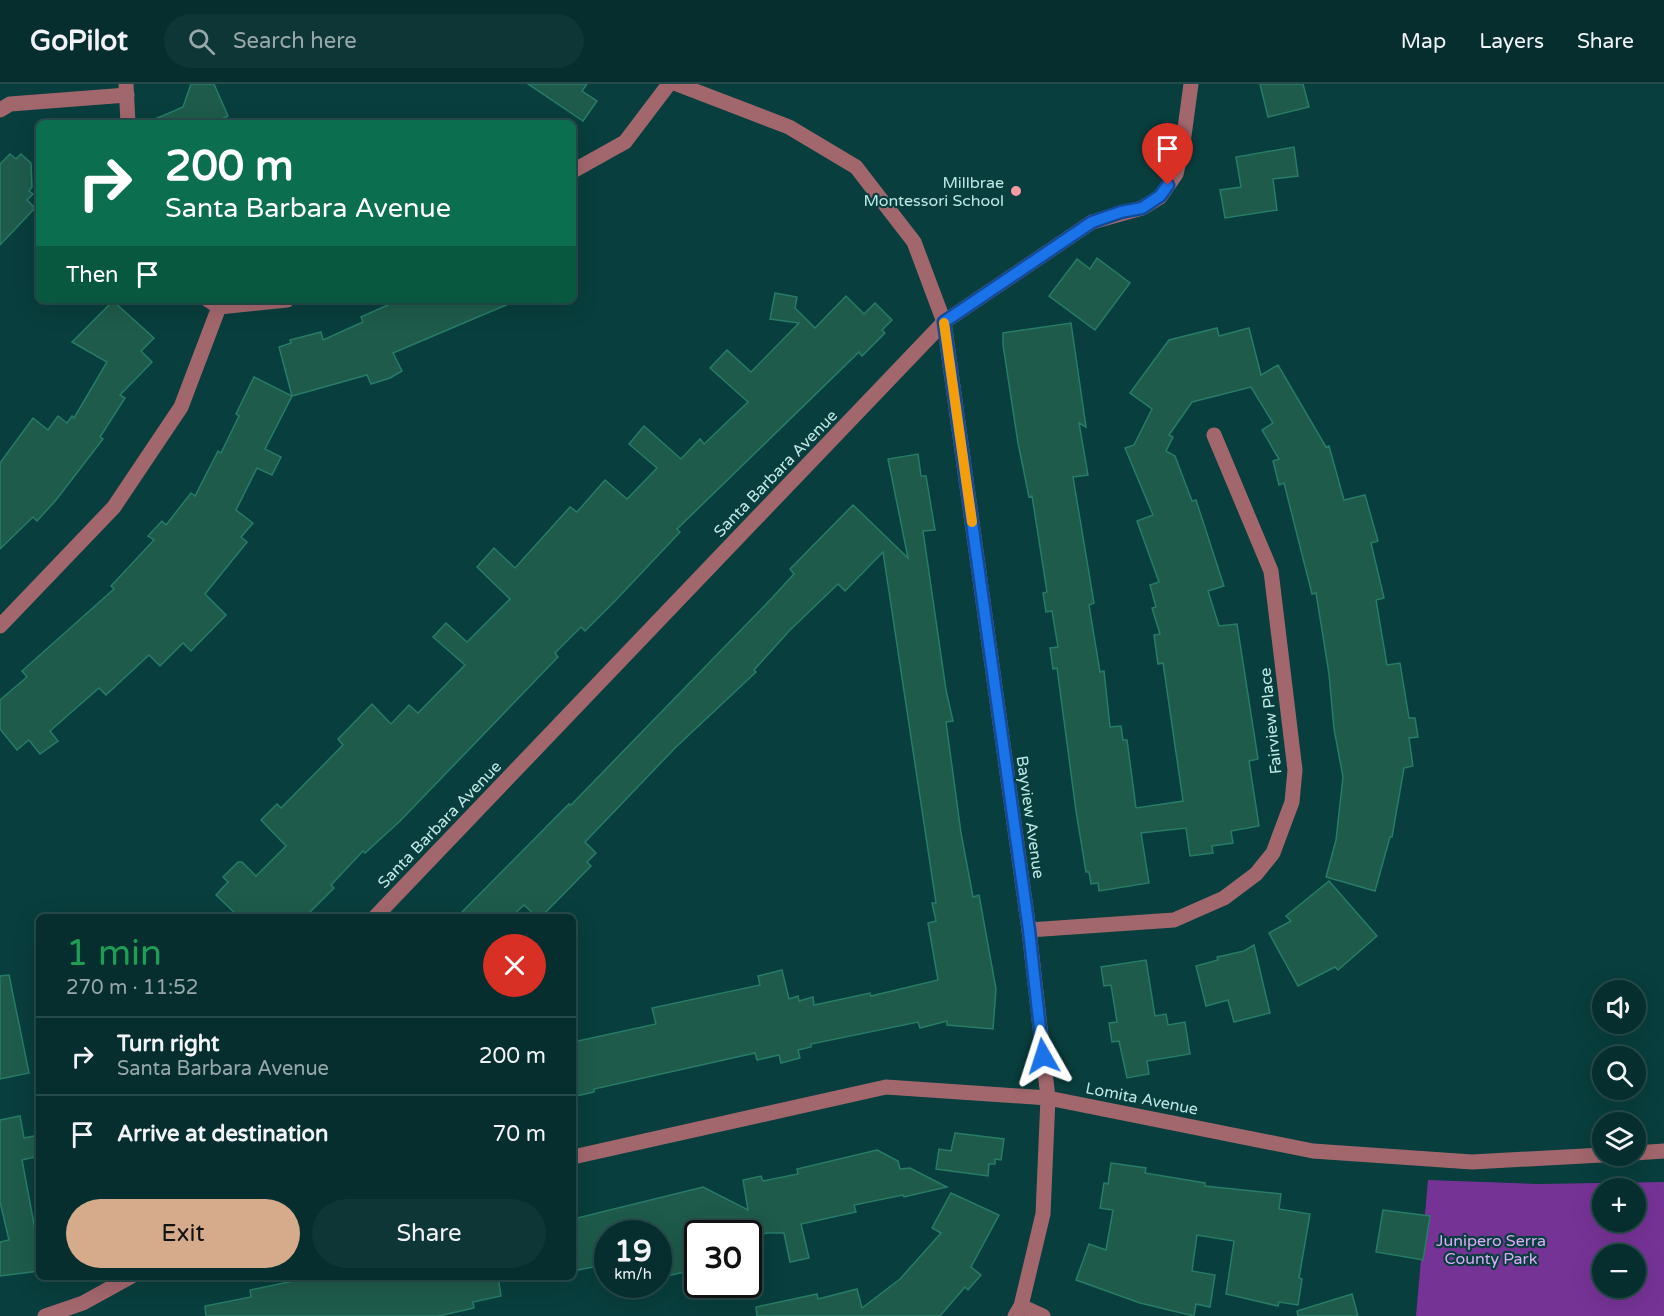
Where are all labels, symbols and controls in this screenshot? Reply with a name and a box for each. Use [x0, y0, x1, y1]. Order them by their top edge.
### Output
search box [164, 14, 584, 68]
text: GoPilot [30, 24, 128, 58]
icon: search [185, 25, 218, 58]
text: Search here [233, 28, 357, 54]
text: Map [1401, 29, 1446, 54]
text: Layers [1479, 29, 1544, 54]
text: Share [1577, 29, 1634, 54]
pin [1142, 123, 1193, 185]
icon: arrive [1151, 132, 1184, 165]
text: 200 m [165, 141, 294, 192]
icon: right [66, 144, 144, 222]
place label: Millbrae Montessori School [864, 173, 1004, 211]
marker: Millbrae Montessori School [1009, 184, 1023, 198]
text: Santa Barbara Avenue [165, 192, 451, 225]
icon: arrive [131, 258, 164, 291]
text: Then [66, 262, 119, 288]
street label: Santa Barbara Avenue [710, 406, 842, 542]
street label: Fairview Place [1255, 667, 1287, 775]
street label: Bayview Avenue [1011, 754, 1049, 880]
street label: Santa Barbara Avenue [374, 757, 506, 893]
text: 1 min [66, 932, 162, 975]
button: close [483, 934, 546, 997]
text: 270 m · 11:52 [66, 976, 198, 1000]
map controls [1592, 980, 1646, 1298]
button: sound [1592, 980, 1646, 1034]
position arrow [1011, 1024, 1075, 1088]
text: Turn right [117, 1031, 219, 1057]
icon: right [66, 1040, 99, 1073]
text: 200 m [479, 1043, 546, 1069]
button: search [1592, 1046, 1646, 1100]
text: Santa Barbara Avenue [117, 1057, 329, 1081]
street label: Lomita Avenue [1084, 1078, 1200, 1120]
button: layers [1592, 1112, 1646, 1166]
icon: arrive [66, 1118, 99, 1151]
text: Arrive at destination [117, 1121, 328, 1147]
text: 70 m [492, 1121, 546, 1147]
button: + [1592, 1178, 1646, 1232]
button: Exit [66, 1199, 300, 1268]
button: Share [312, 1199, 546, 1268]
speed limit sign: 30 [684, 1220, 762, 1298]
park label: Junipero Serra County Park [1436, 1231, 1546, 1269]
text: 19 [614, 1233, 652, 1270]
button: − [1592, 1244, 1646, 1298]
text: km/h [614, 1265, 652, 1283]

